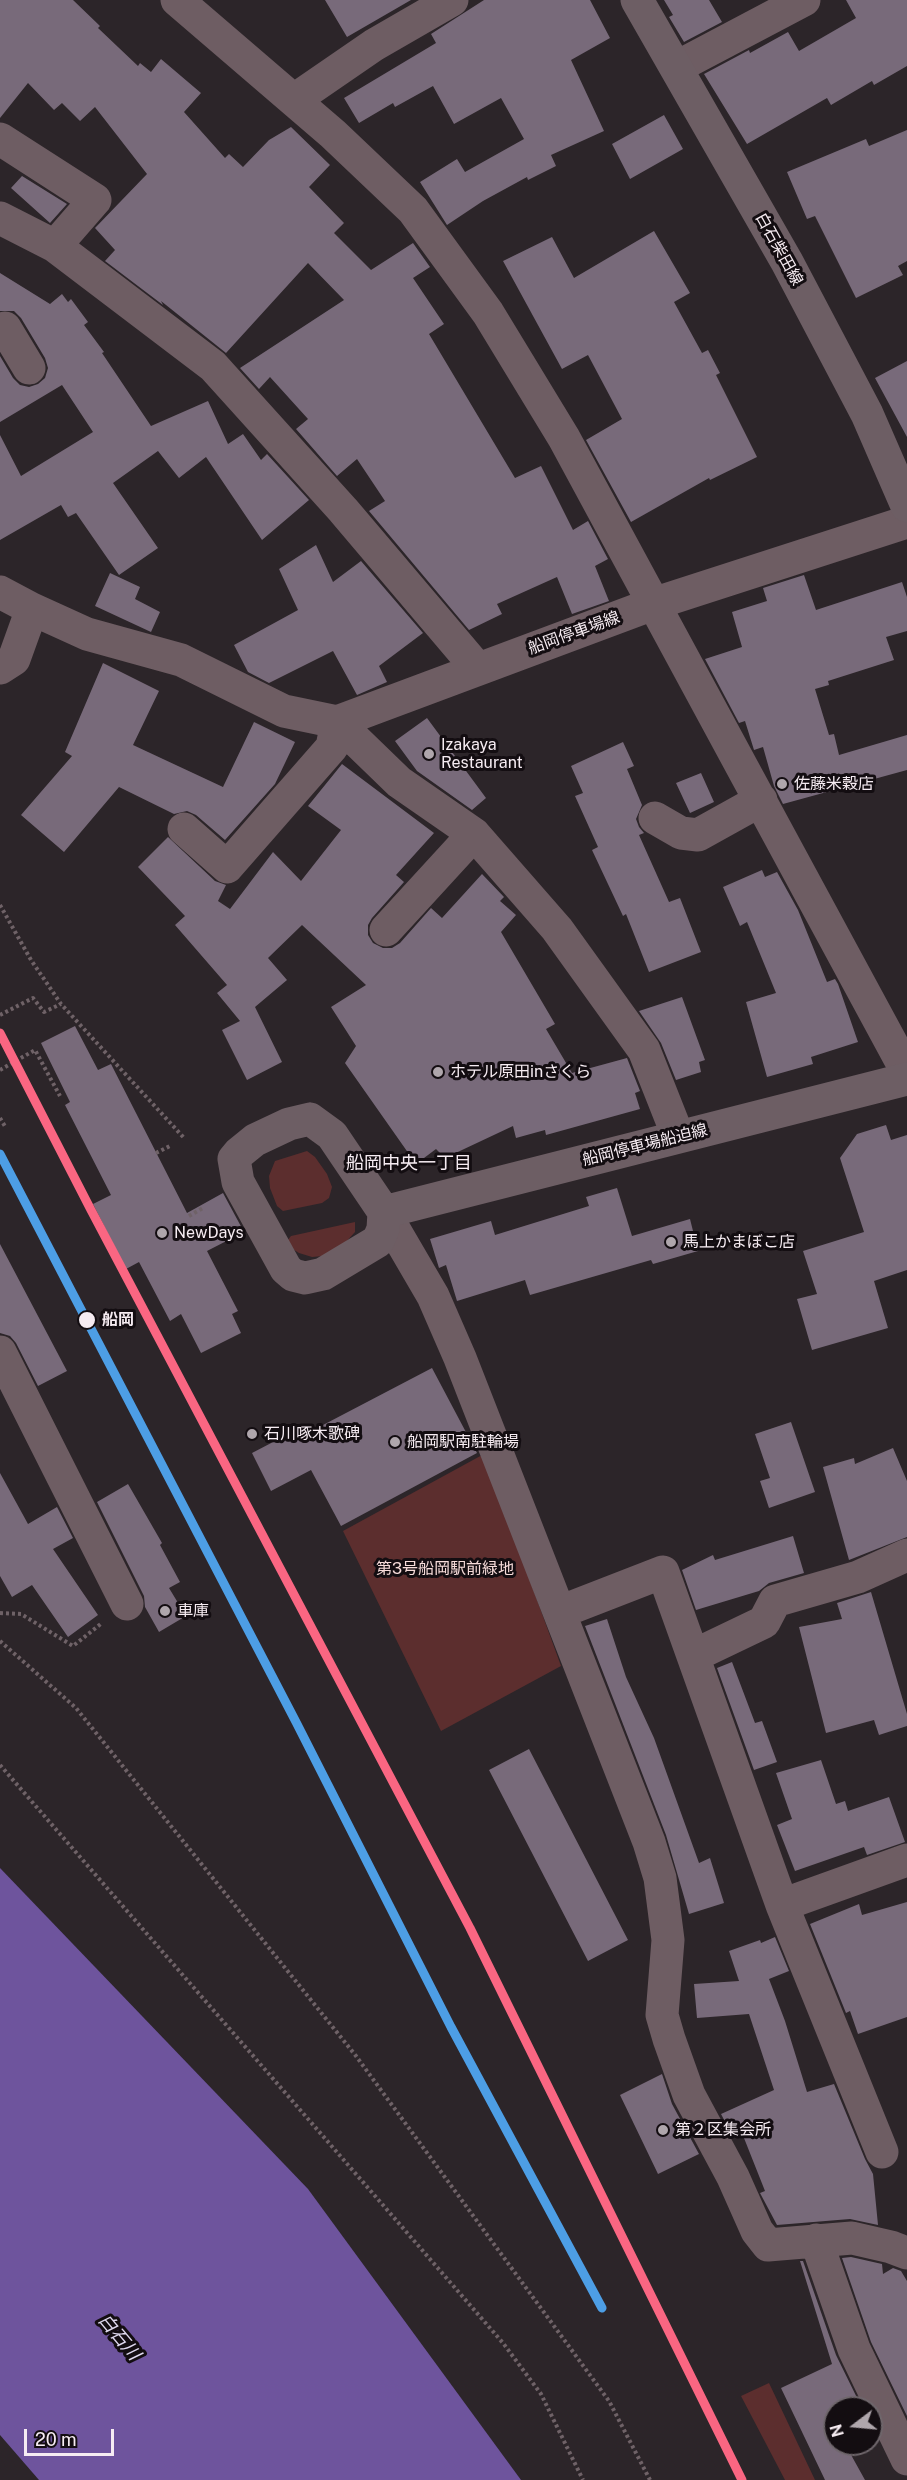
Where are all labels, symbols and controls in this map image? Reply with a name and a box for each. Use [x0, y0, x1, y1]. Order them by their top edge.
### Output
street label: 白石柴田線 [751, 209, 807, 289]
street label: 船岡停車場線 [526, 608, 622, 658]
place label: Izakaya Restaurant [441, 735, 523, 773]
marker: Izakaya Restaurant [422, 747, 436, 761]
place label: 佐藤米穀店 [794, 774, 874, 794]
marker: 佐藤米穀店 [775, 777, 789, 791]
place label: ホテル原田inさくら [450, 1062, 591, 1082]
marker: ホテル原田inさくら [431, 1065, 445, 1079]
street label: 船岡停車場船迫線 [581, 1120, 709, 1170]
district label: 船岡中央一丁目 [346, 1152, 472, 1174]
place label: NewDays [174, 1223, 244, 1243]
marker: NewDays [155, 1226, 169, 1240]
place label: 馬上かまぼこ店 [683, 1232, 795, 1252]
marker: 馬上かまぼこ店 [664, 1235, 678, 1249]
marker: 船岡 [77, 1310, 97, 1330]
place label: 船岡 [102, 1310, 134, 1330]
place label: 石川啄木歌碑 [264, 1424, 360, 1444]
marker: 石川啄木歌碑 [245, 1427, 259, 1441]
place label: 船岡駅南駐輪場 [407, 1432, 519, 1452]
marker: 船岡駅南駐輪場 [388, 1435, 402, 1449]
park label: 第3号船岡駅前緑地 [376, 1559, 514, 1579]
place label: 車庫 [177, 1601, 209, 1621]
marker: 車庫 [158, 1604, 172, 1618]
place label: 第２区集会所 [675, 2120, 771, 2140]
marker: 第２区集会所 [656, 2123, 670, 2137]
water label: 白石川 [93, 2309, 145, 2365]
north arrow [823, 2396, 883, 2456]
scale bar [27, 2417, 117, 2455]
text: N [826, 2422, 848, 2439]
text: 20 m [35, 2429, 77, 2450]

